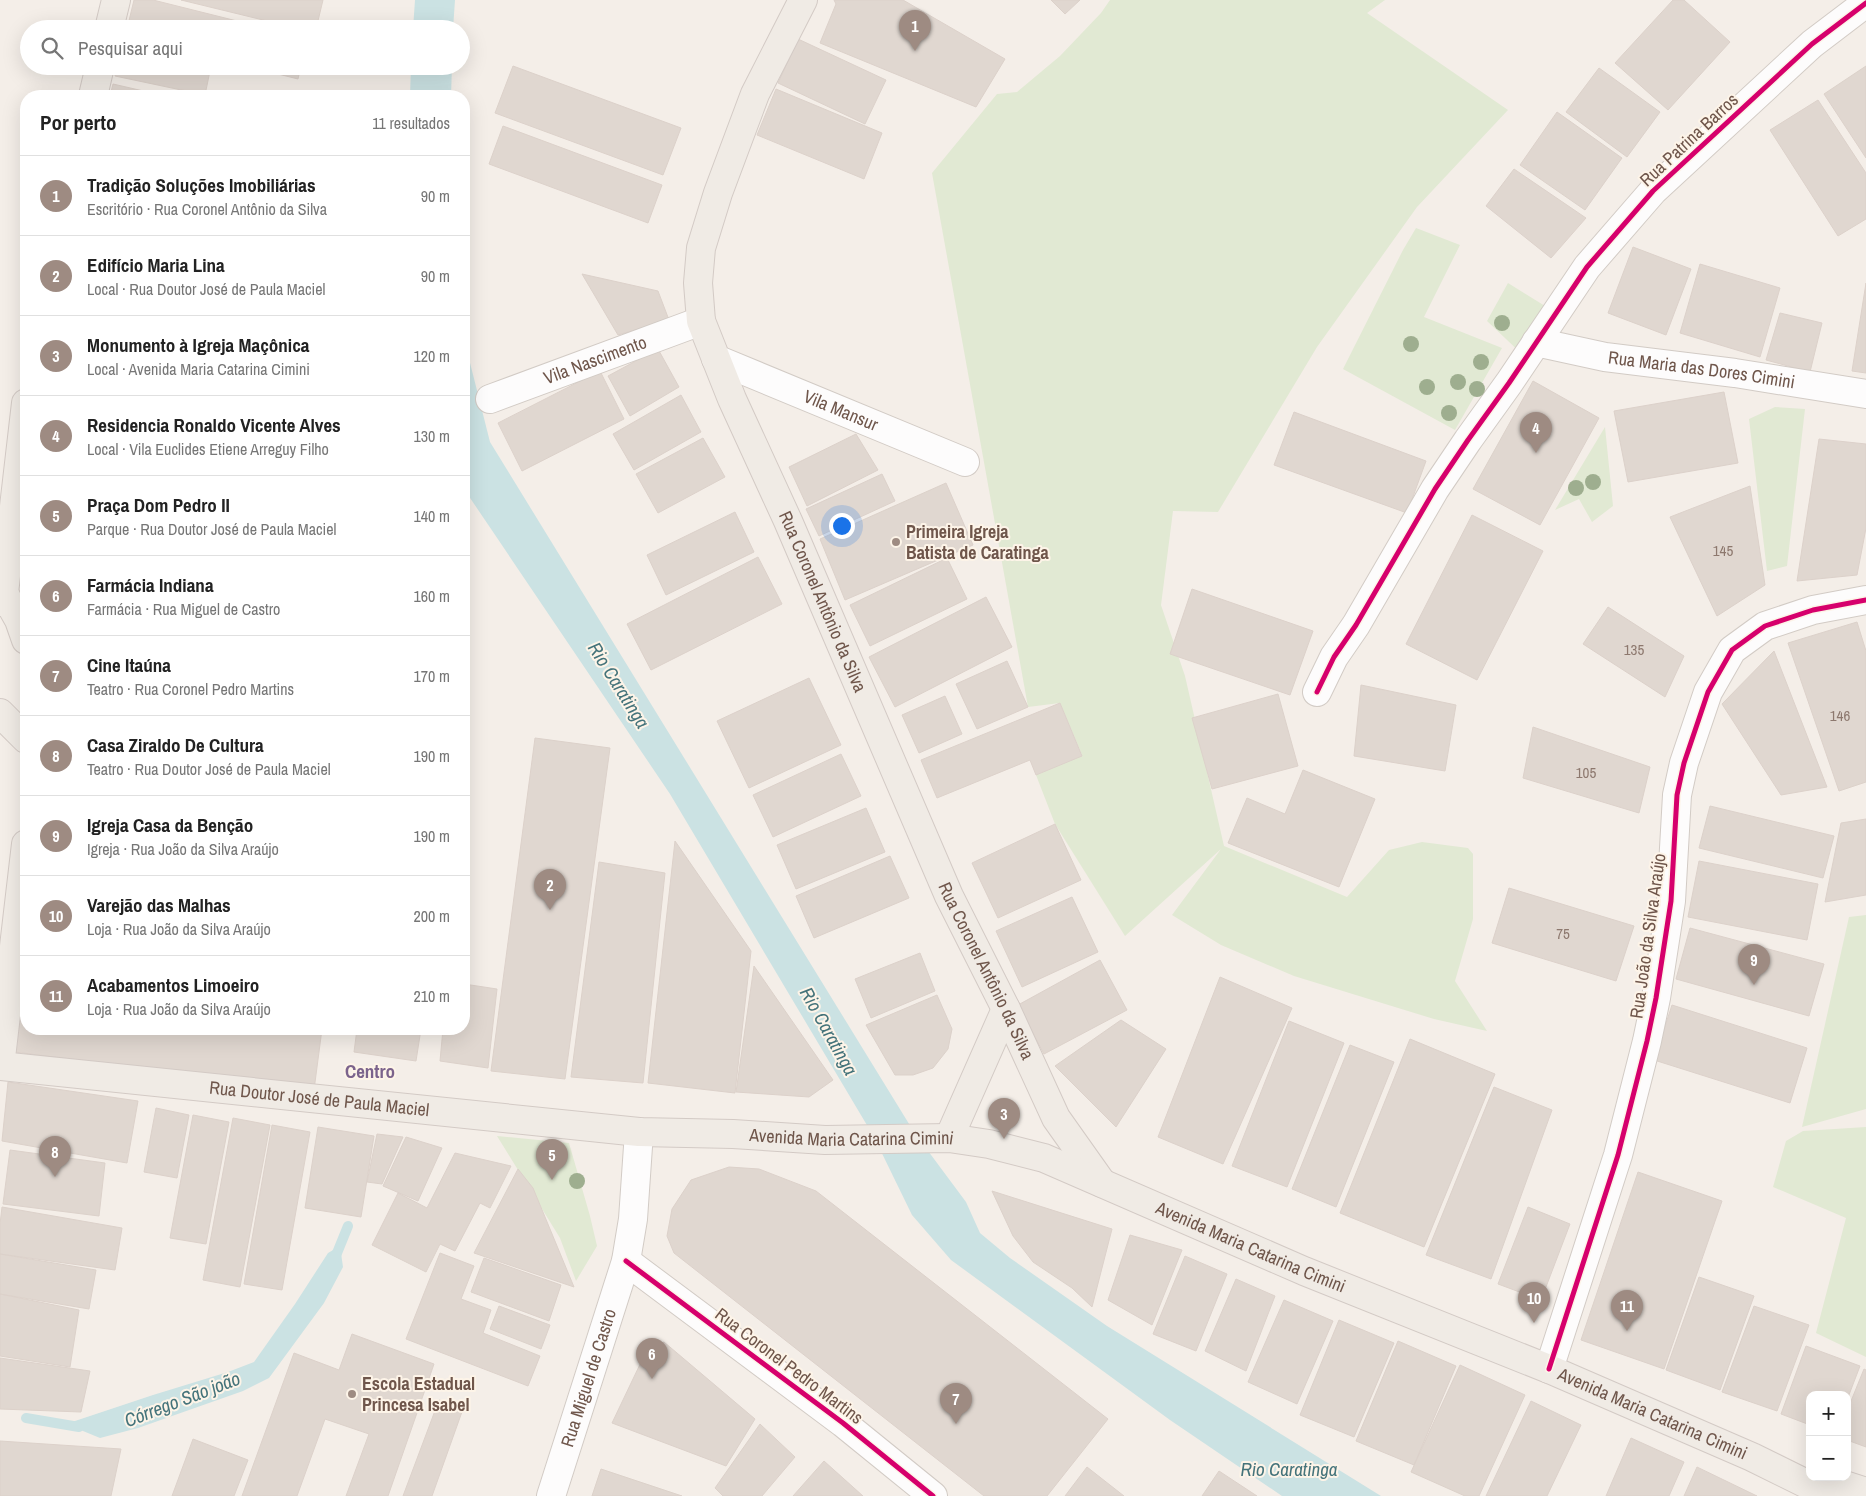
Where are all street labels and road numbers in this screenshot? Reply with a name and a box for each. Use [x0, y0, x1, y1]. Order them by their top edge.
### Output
street label: Rua Patrina Barros [1634, 87, 1743, 192]
street label: Vila Nascimento [540, 329, 650, 390]
street label: Rua Maria das Dores Cimini [1607, 345, 1797, 394]
street label: Vila Mansur [800, 384, 882, 437]
street label: Rua Coronel Antônio da Silva [773, 507, 873, 696]
street label: Rua João da Silva Araújo [1624, 852, 1671, 1020]
street label: Rua Coronel Antônio da Silva [933, 878, 1041, 1064]
street label: Rua Doutor José de Paula Maciel [208, 1075, 431, 1122]
street label: Avenida Maria Catarina Cimini [748, 1122, 955, 1152]
street label: Avenida Maria Catarina Cimini [1151, 1195, 1349, 1298]
street label: Rua Coronel Pedro Martins [710, 1302, 869, 1430]
street label: Rua Miguel de Castro [554, 1305, 622, 1450]
street label: Avenida Maria Catarina Cimini [1553, 1361, 1751, 1465]

